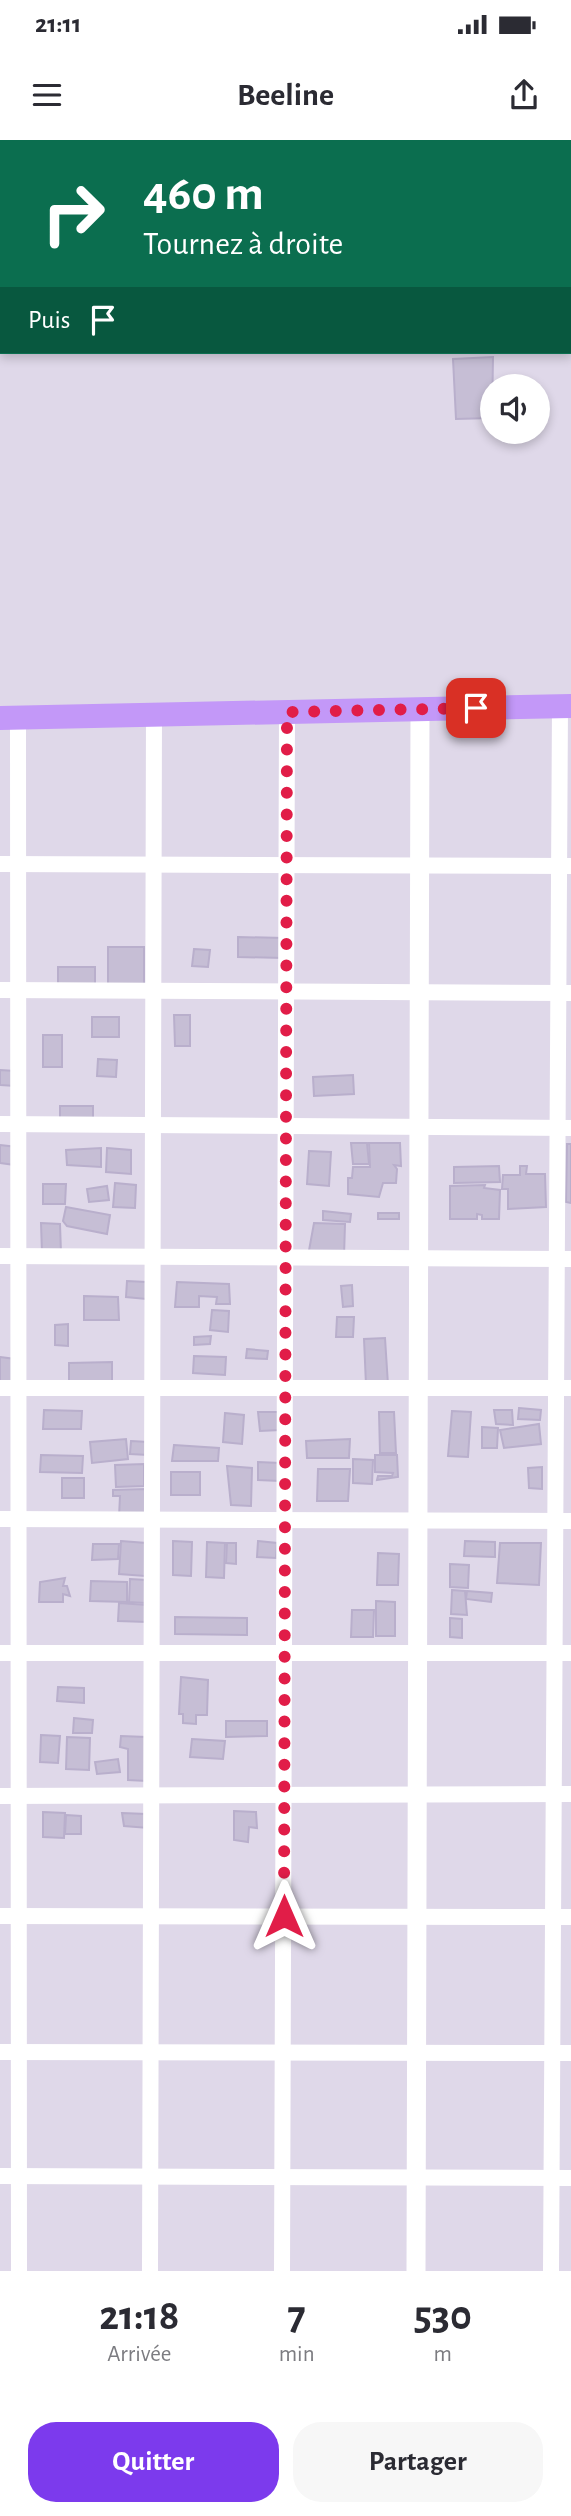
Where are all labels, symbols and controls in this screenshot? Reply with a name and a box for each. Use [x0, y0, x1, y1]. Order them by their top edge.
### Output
text: 21:11 [35, 11, 81, 37]
icon: menu [28, 76, 66, 114]
icon: share [505, 76, 543, 114]
text: Beeline [237, 79, 334, 111]
icon: right [28, 168, 119, 259]
text: 460 m [143, 170, 264, 219]
text: Tournez à droite [143, 228, 343, 260]
icon: arrive [84, 301, 122, 339]
text: Puis [28, 307, 70, 333]
map controls [480, 374, 550, 444]
button: sound [480, 374, 550, 444]
pin [446, 678, 506, 738]
icon: arrive [457, 689, 495, 727]
position arrow [247, 1879, 321, 1953]
text: 21:18 [99, 2295, 180, 2337]
text: 7 [288, 2295, 306, 2337]
text: 530 [414, 2295, 472, 2337]
text: Arrivée [107, 2343, 171, 2366]
text: min [279, 2343, 315, 2366]
text: m [434, 2343, 452, 2366]
button: Quitter [28, 2422, 279, 2502]
button: Partager [293, 2422, 543, 2502]

